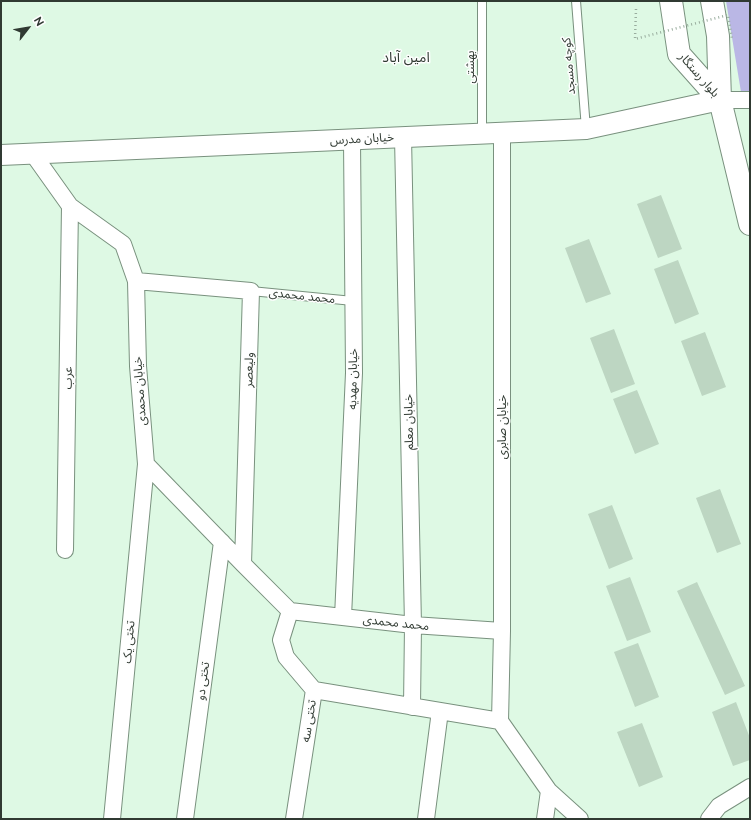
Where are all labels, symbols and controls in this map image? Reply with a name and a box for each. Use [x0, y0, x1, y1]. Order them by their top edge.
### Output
north arrow [8, 8, 48, 48]
text: N [31, 15, 46, 29]
street label: کوچه مسجد [559, 37, 579, 95]
district label: امین آباد [382, 50, 430, 66]
street label: بلوار رستگار [676, 50, 722, 100]
street label: بهشتی [463, 51, 477, 83]
street label: خیابان مدرس [330, 130, 394, 148]
street label: محمد محمدی [268, 285, 336, 307]
street label: خیابان مهدیه [345, 348, 361, 410]
street label: ولیعصر [241, 352, 257, 388]
street label: خیابان محمدی [130, 356, 150, 426]
street label: عرب [61, 367, 75, 389]
street label: خیابان معلم [401, 394, 417, 450]
street label: خیابان صابری [495, 395, 509, 459]
street label: محمد محمدی [362, 612, 430, 634]
street label: تختی یک [120, 620, 138, 664]
street label: تختی دو [193, 661, 213, 701]
street label: تختی سه [299, 699, 319, 743]

